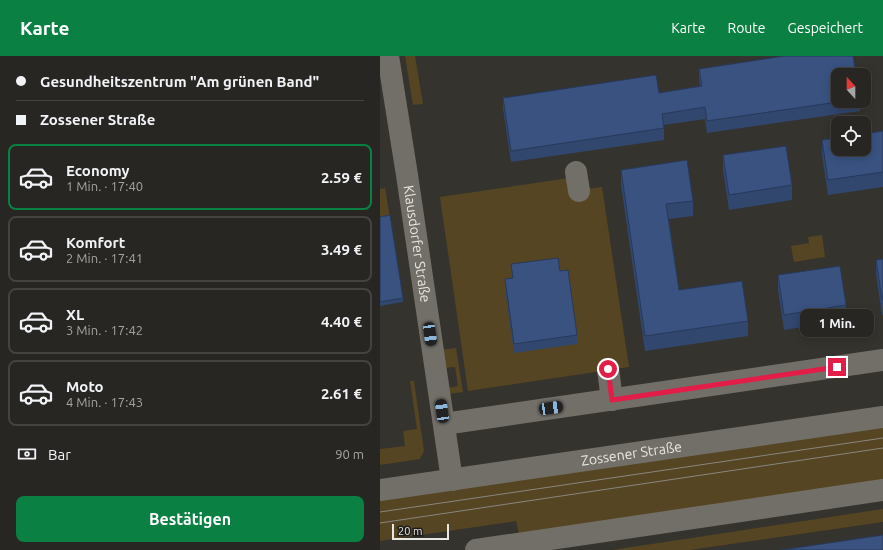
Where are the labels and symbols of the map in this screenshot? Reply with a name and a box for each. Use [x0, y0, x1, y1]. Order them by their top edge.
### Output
north arrow [831, 68, 871, 108]
street label: Klausdorfer Straße [401, 184, 434, 303]
callout: 1 Min. [800, 309, 874, 337]
car [422, 321, 438, 347]
route end [828, 358, 846, 376]
route start [599, 360, 617, 378]
car [434, 398, 450, 424]
car [538, 400, 564, 416]
street label: Zossener Straße [580, 438, 683, 469]
scale bar [392, 522, 449, 541]

